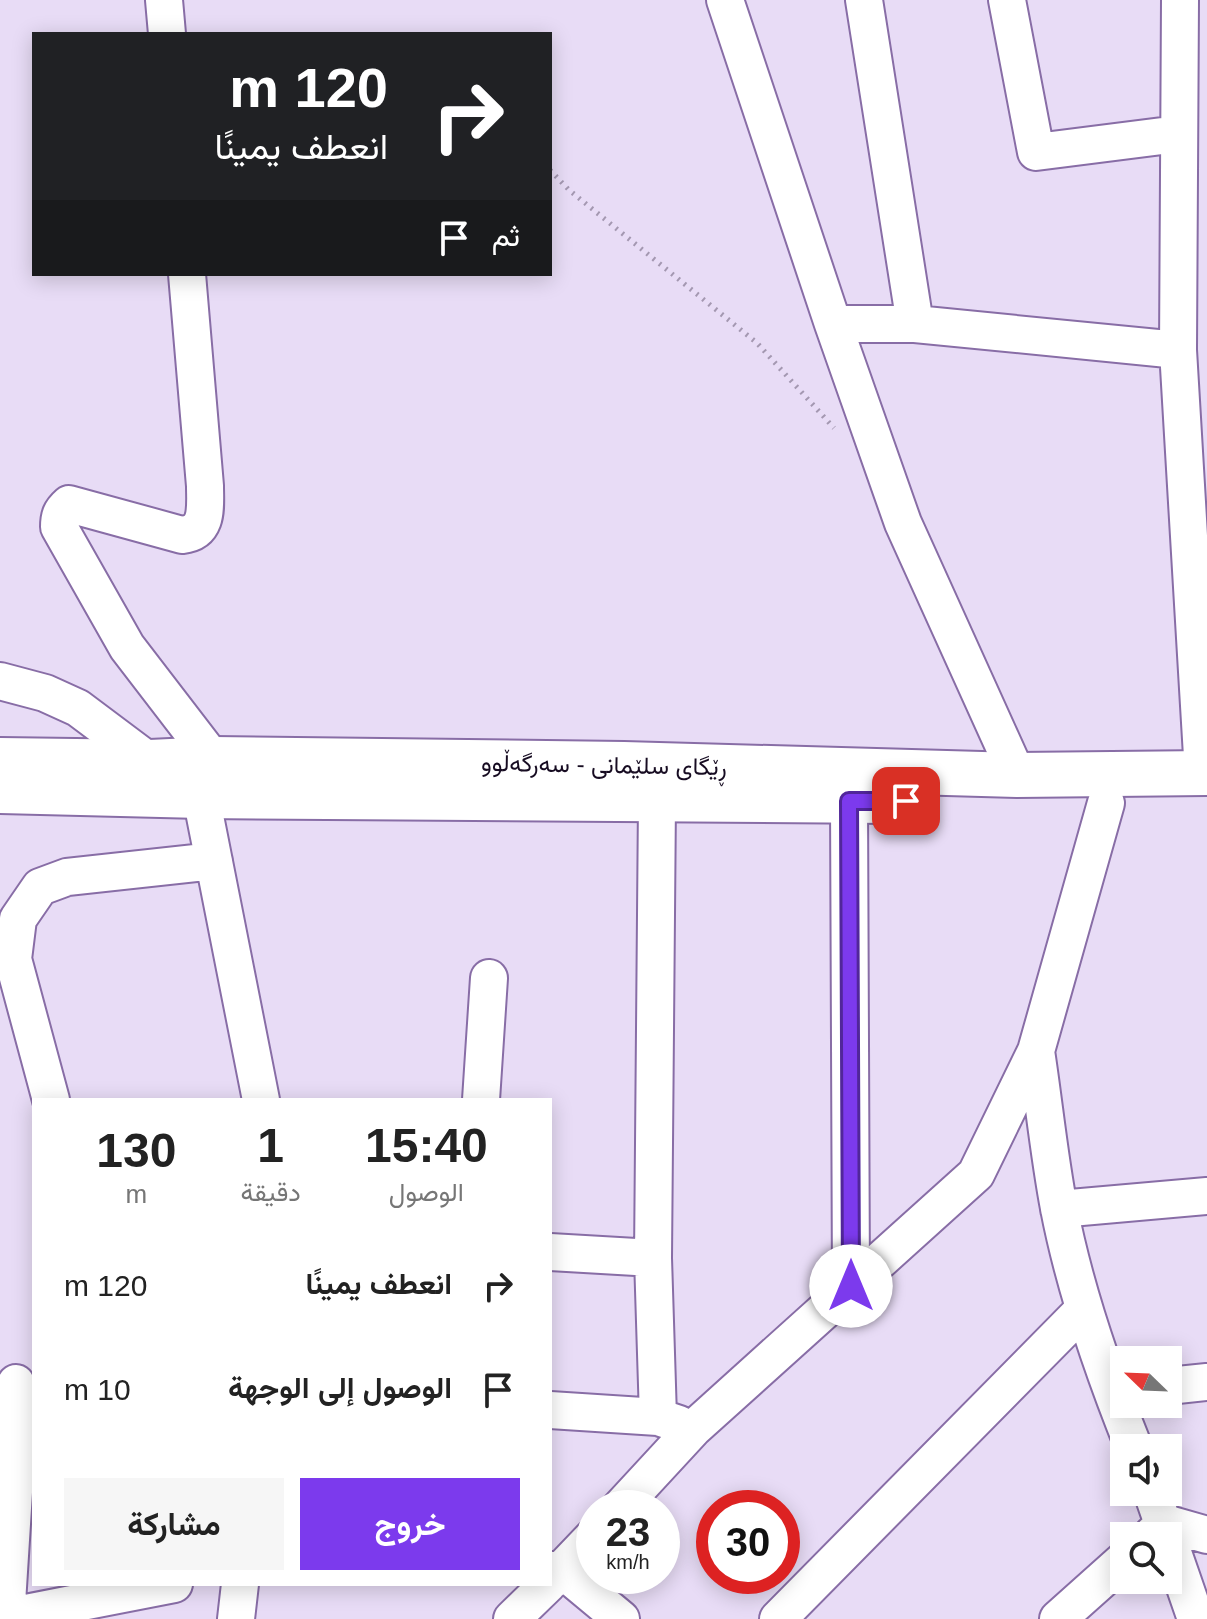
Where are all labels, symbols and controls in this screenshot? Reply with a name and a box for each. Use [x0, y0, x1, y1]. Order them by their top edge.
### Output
text: 120 m [229, 56, 388, 119]
icon: right [416, 64, 520, 168]
text: انعطف يمينًا [215, 126, 388, 167]
icon: arrive [432, 216, 476, 260]
text: ثم [492, 219, 520, 252]
street label: ڕێگای سلێمانی - سەرگەڵوو [481, 748, 727, 786]
pin [872, 767, 940, 835]
icon: arrive [884, 779, 928, 823]
text: 1 [257, 1119, 284, 1172]
text: 15:40 [365, 1119, 488, 1172]
text: 130 [96, 1124, 176, 1177]
text: دقيقة [241, 1177, 301, 1207]
text: الوصول [389, 1177, 464, 1207]
text: m [125, 1179, 147, 1209]
position arrow [809, 1244, 893, 1328]
icon: right [476, 1264, 520, 1308]
text: انعطف يمينًا [305, 1267, 452, 1300]
text: 120 m [64, 1269, 147, 1302]
north arrow [1110, 1346, 1182, 1418]
map controls [1110, 1346, 1182, 1594]
icon: arrive [476, 1368, 520, 1412]
text: الوصول إلى الوجهة [228, 1371, 452, 1404]
text: 10 m [64, 1373, 131, 1406]
button: sound [1110, 1434, 1182, 1506]
button: مشاركة [64, 1478, 284, 1570]
button: خروج [300, 1478, 520, 1570]
speed limit sign: 30 [696, 1490, 800, 1594]
text: 23 [606, 1510, 650, 1554]
button: search [1110, 1522, 1182, 1594]
text: km/h [606, 1551, 650, 1573]

